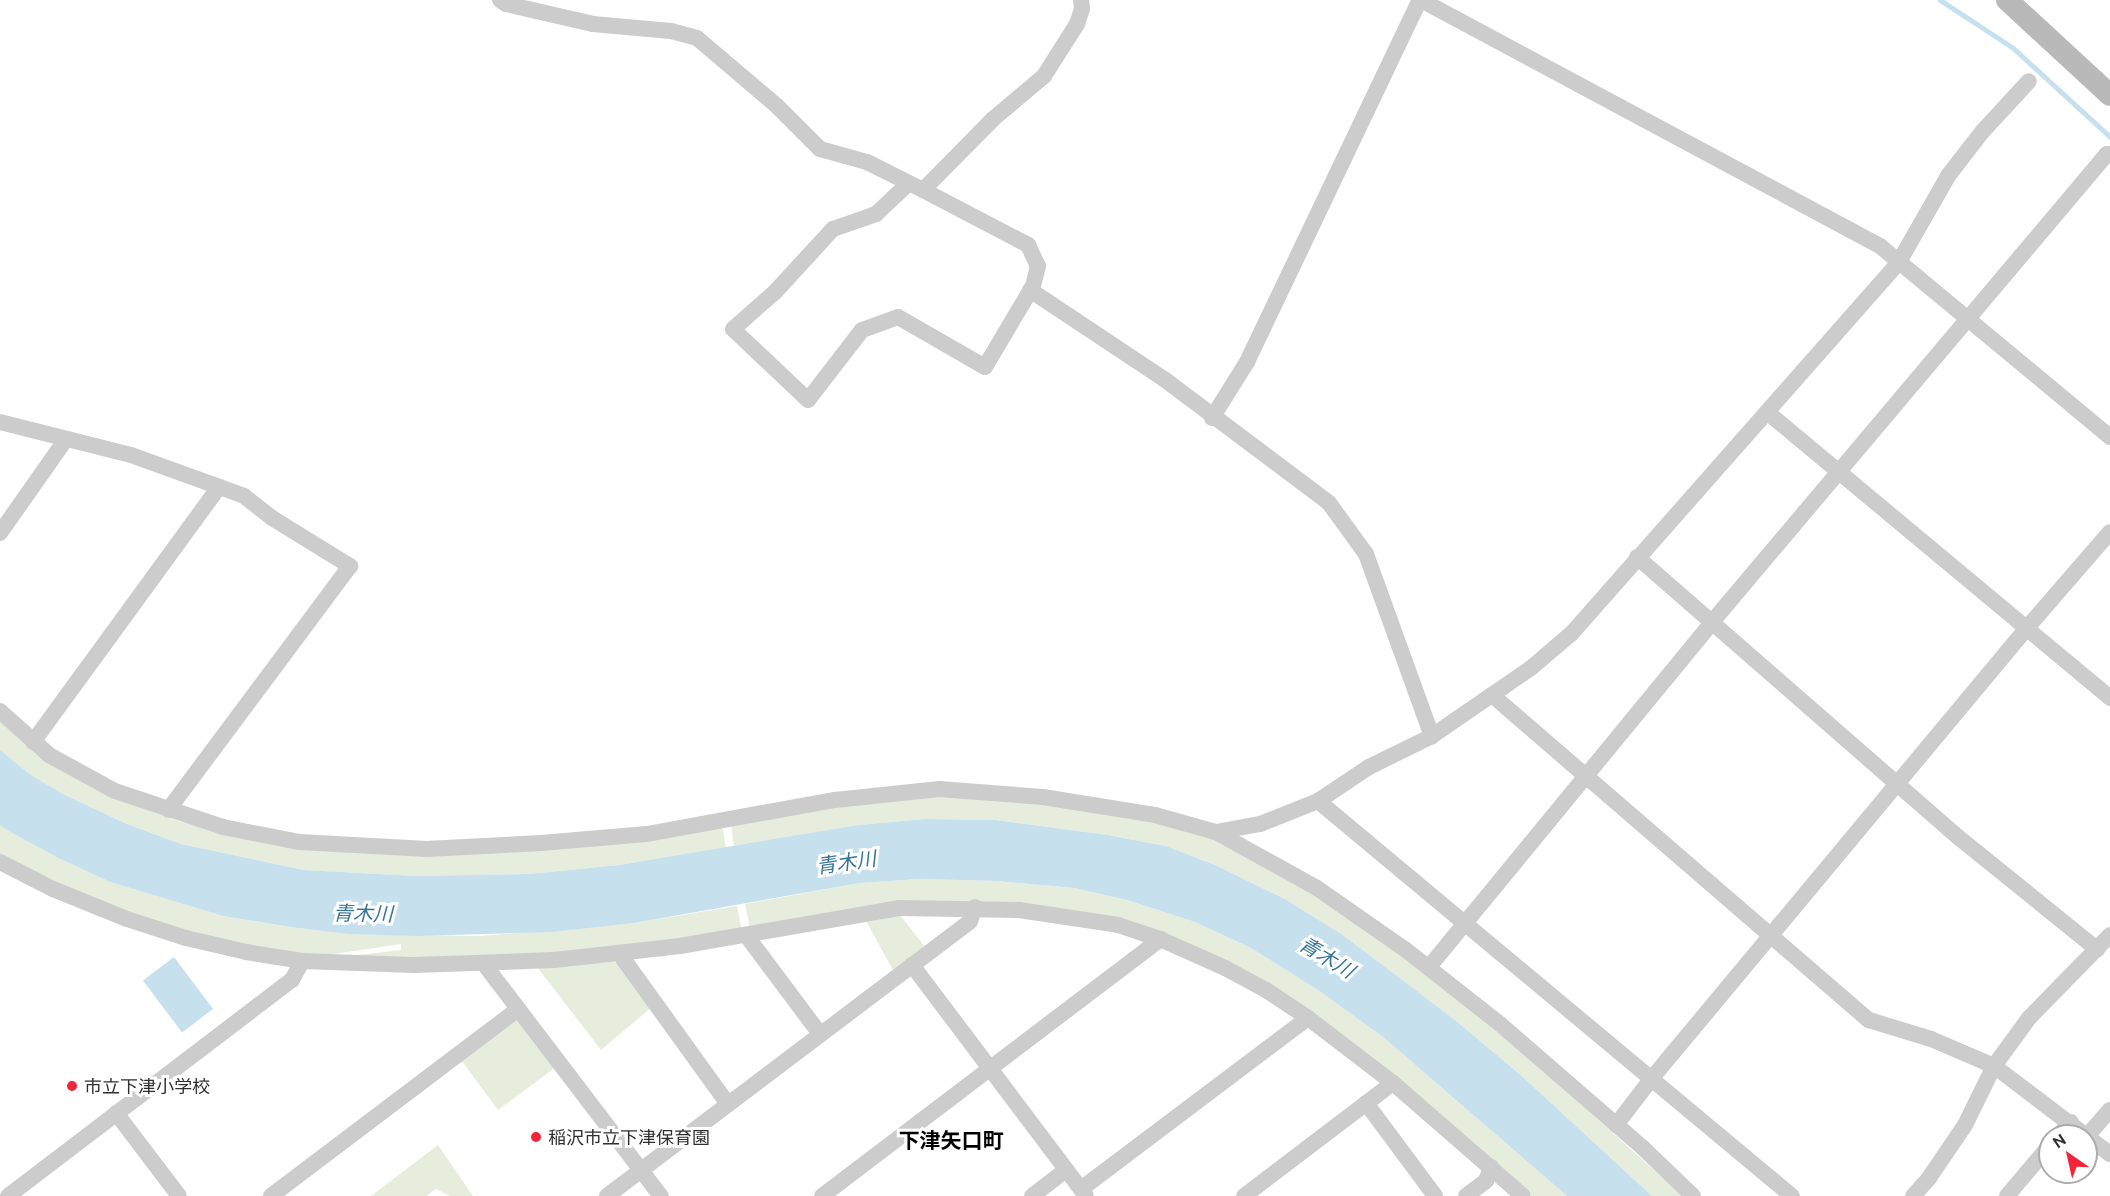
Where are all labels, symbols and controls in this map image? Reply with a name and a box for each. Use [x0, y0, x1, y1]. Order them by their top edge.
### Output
water label: 青木川 [815, 846, 877, 878]
water label: 青木川 [333, 900, 393, 926]
water label: 青木川 [1295, 931, 1359, 983]
place label: 市立下津小学校 [84, 1075, 210, 1097]
marker: 市立下津小学校 [65, 1079, 79, 1093]
north arrow [2038, 1124, 2098, 1184]
place label: 稲沢市立下津保育園 [548, 1126, 710, 1148]
district label: 下津矢口町 [899, 1127, 1003, 1153]
marker: 稲沢市立下津保育園 [529, 1130, 543, 1144]
text: N [2049, 1130, 2069, 1152]

